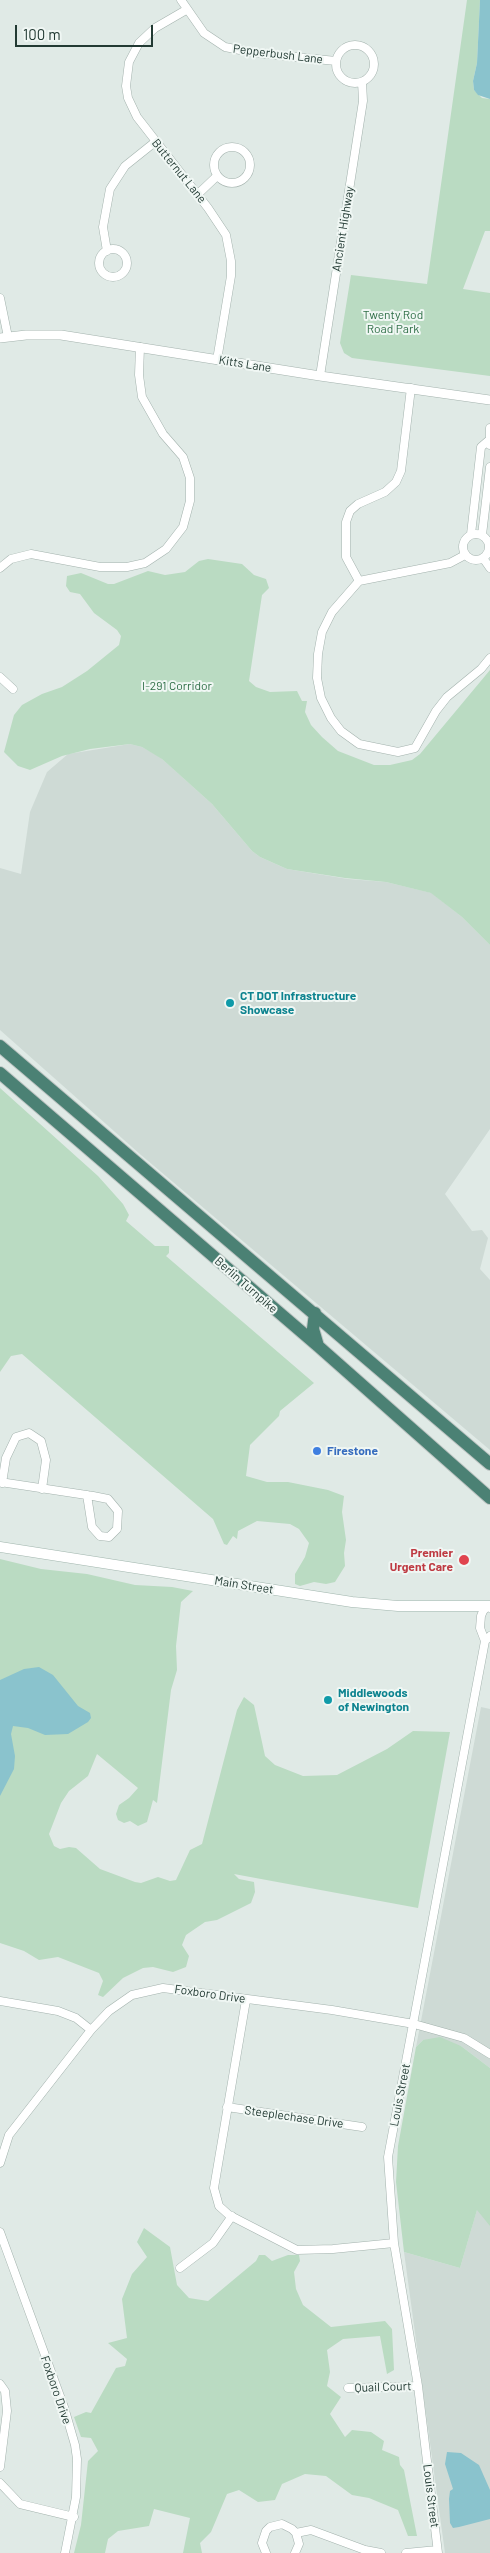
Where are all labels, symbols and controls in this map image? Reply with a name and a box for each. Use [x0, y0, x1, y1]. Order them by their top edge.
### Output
scale bar [18, 15, 155, 47]
text: 100 m [23, 25, 61, 43]
street label: Pepperbush Lane [232, 41, 324, 67]
street label: Butternut Lane [149, 136, 209, 206]
street label: Ancient Highway [329, 185, 357, 273]
park label: Twenty Rod Road Park [363, 308, 423, 336]
street label: Kitts Lane [218, 353, 272, 375]
park label: I-291 Corridor [142, 679, 212, 693]
place label: CT DOT Infrastructure Showcase [240, 989, 356, 1017]
marker: CT DOT Infrastructure Showcase [224, 997, 236, 1009]
street label: Berlin Turnpike [212, 1254, 280, 1316]
place label: Firestone [327, 1444, 378, 1458]
marker: Firestone [311, 1445, 323, 1457]
place label: Premier Urgent Care [390, 1546, 453, 1574]
marker: Premier Urgent Care [457, 1553, 471, 1567]
street label: Main Street [214, 1573, 274, 1597]
place label: Middlewoods of Newington [338, 1686, 409, 1714]
marker: Middlewoods of Newington [322, 1694, 334, 1706]
street label: Foxboro Drive [174, 1982, 246, 2006]
street label: Louis Street [387, 2062, 413, 2128]
street label: Steeplechase Drive [244, 2103, 344, 2131]
street label: Foxboro Drive [38, 2354, 74, 2426]
street label: Quail Court [354, 2379, 412, 2395]
street label: Louis Street [420, 2463, 442, 2529]

